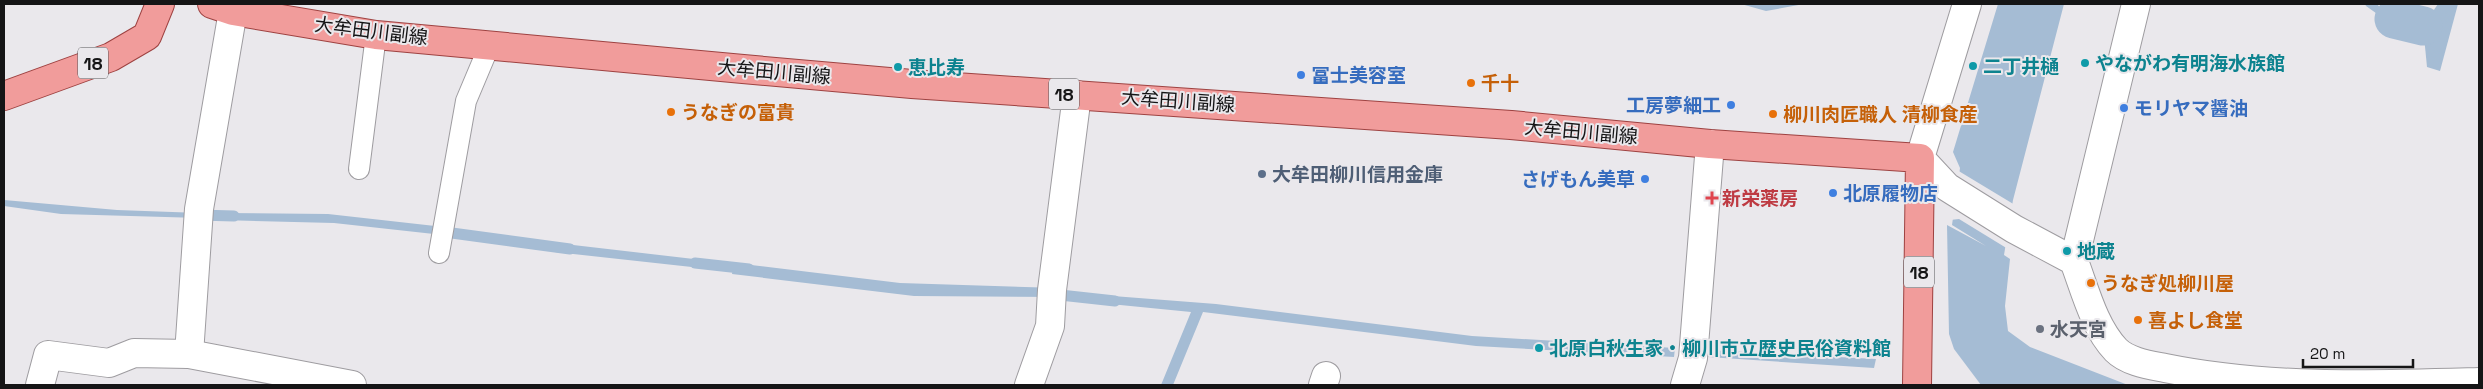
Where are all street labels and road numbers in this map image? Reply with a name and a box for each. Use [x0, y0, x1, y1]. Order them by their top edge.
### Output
street label: 大牟田川副線 [313, 12, 429, 50]
road number: 18 [78, 48, 108, 78]
street label: 大牟田川副線 [716, 55, 832, 89]
road number: 18 [1049, 78, 1079, 110]
street label: 大牟田川副線 [1120, 85, 1236, 117]
street label: 大牟田川副線 [1523, 115, 1639, 149]
road number: 18 [1904, 256, 1934, 288]

